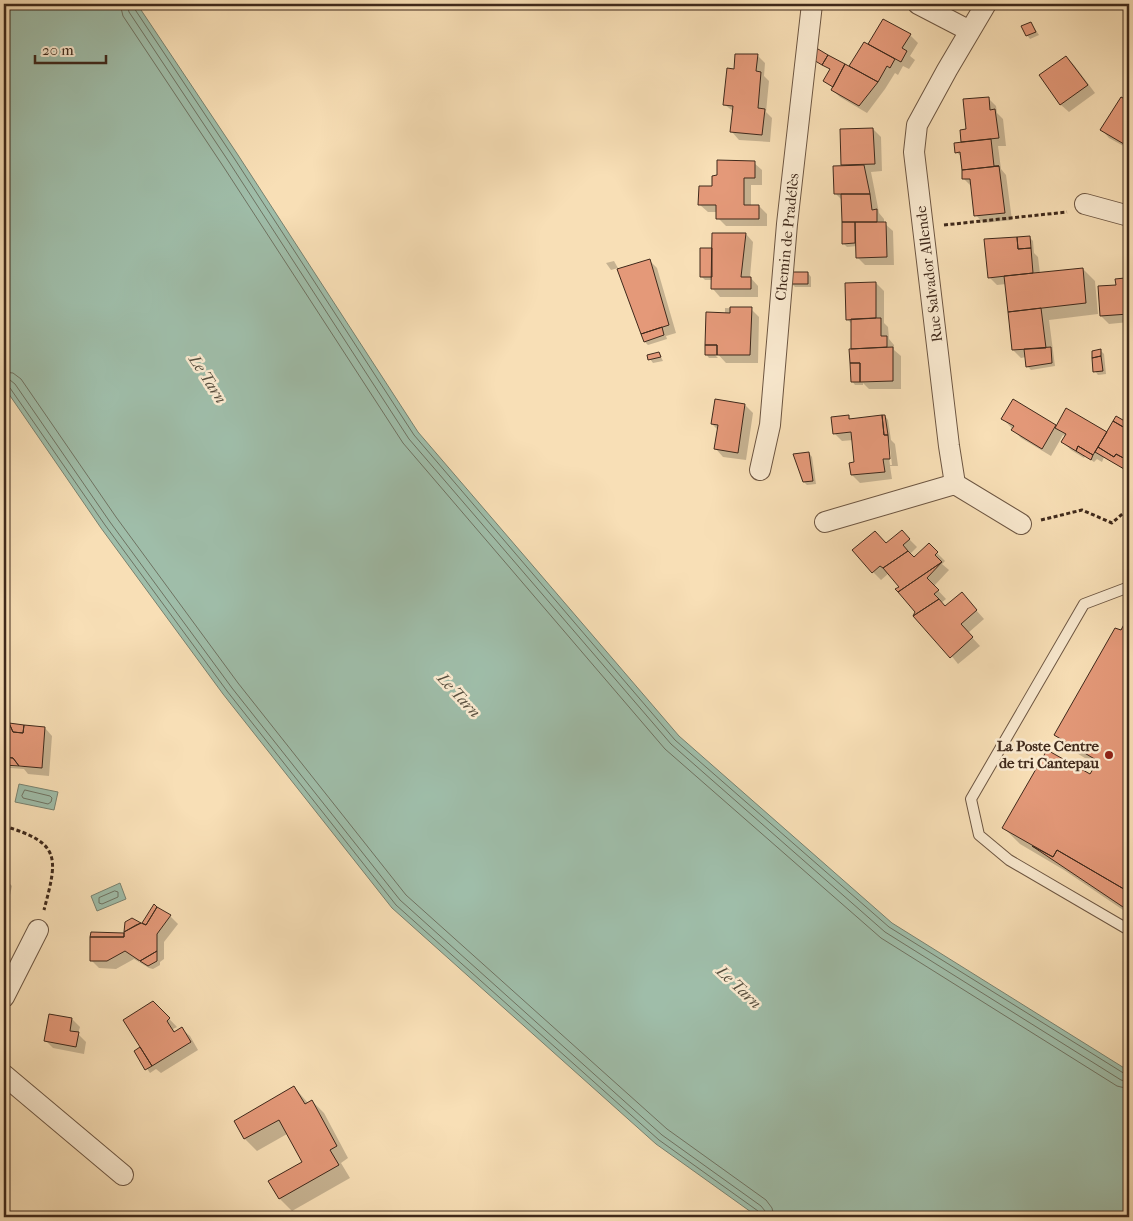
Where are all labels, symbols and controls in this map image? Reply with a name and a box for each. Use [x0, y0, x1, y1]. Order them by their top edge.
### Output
scale bar [35, 32, 106, 64]
text: 20 m [42, 41, 74, 59]
street label: Chemin de Pradélès [771, 172, 803, 302]
street label: Rue Salvador Allende [912, 204, 946, 343]
water label: Le Tarn [185, 350, 231, 407]
water label: Le Tarn [433, 668, 485, 721]
place label: La Poste Centre de tri Cantepau [997, 737, 1100, 772]
marker: La Poste Centre de tri Cantepau [1103, 749, 1115, 761]
water label: Le Tarn [712, 961, 765, 1013]

